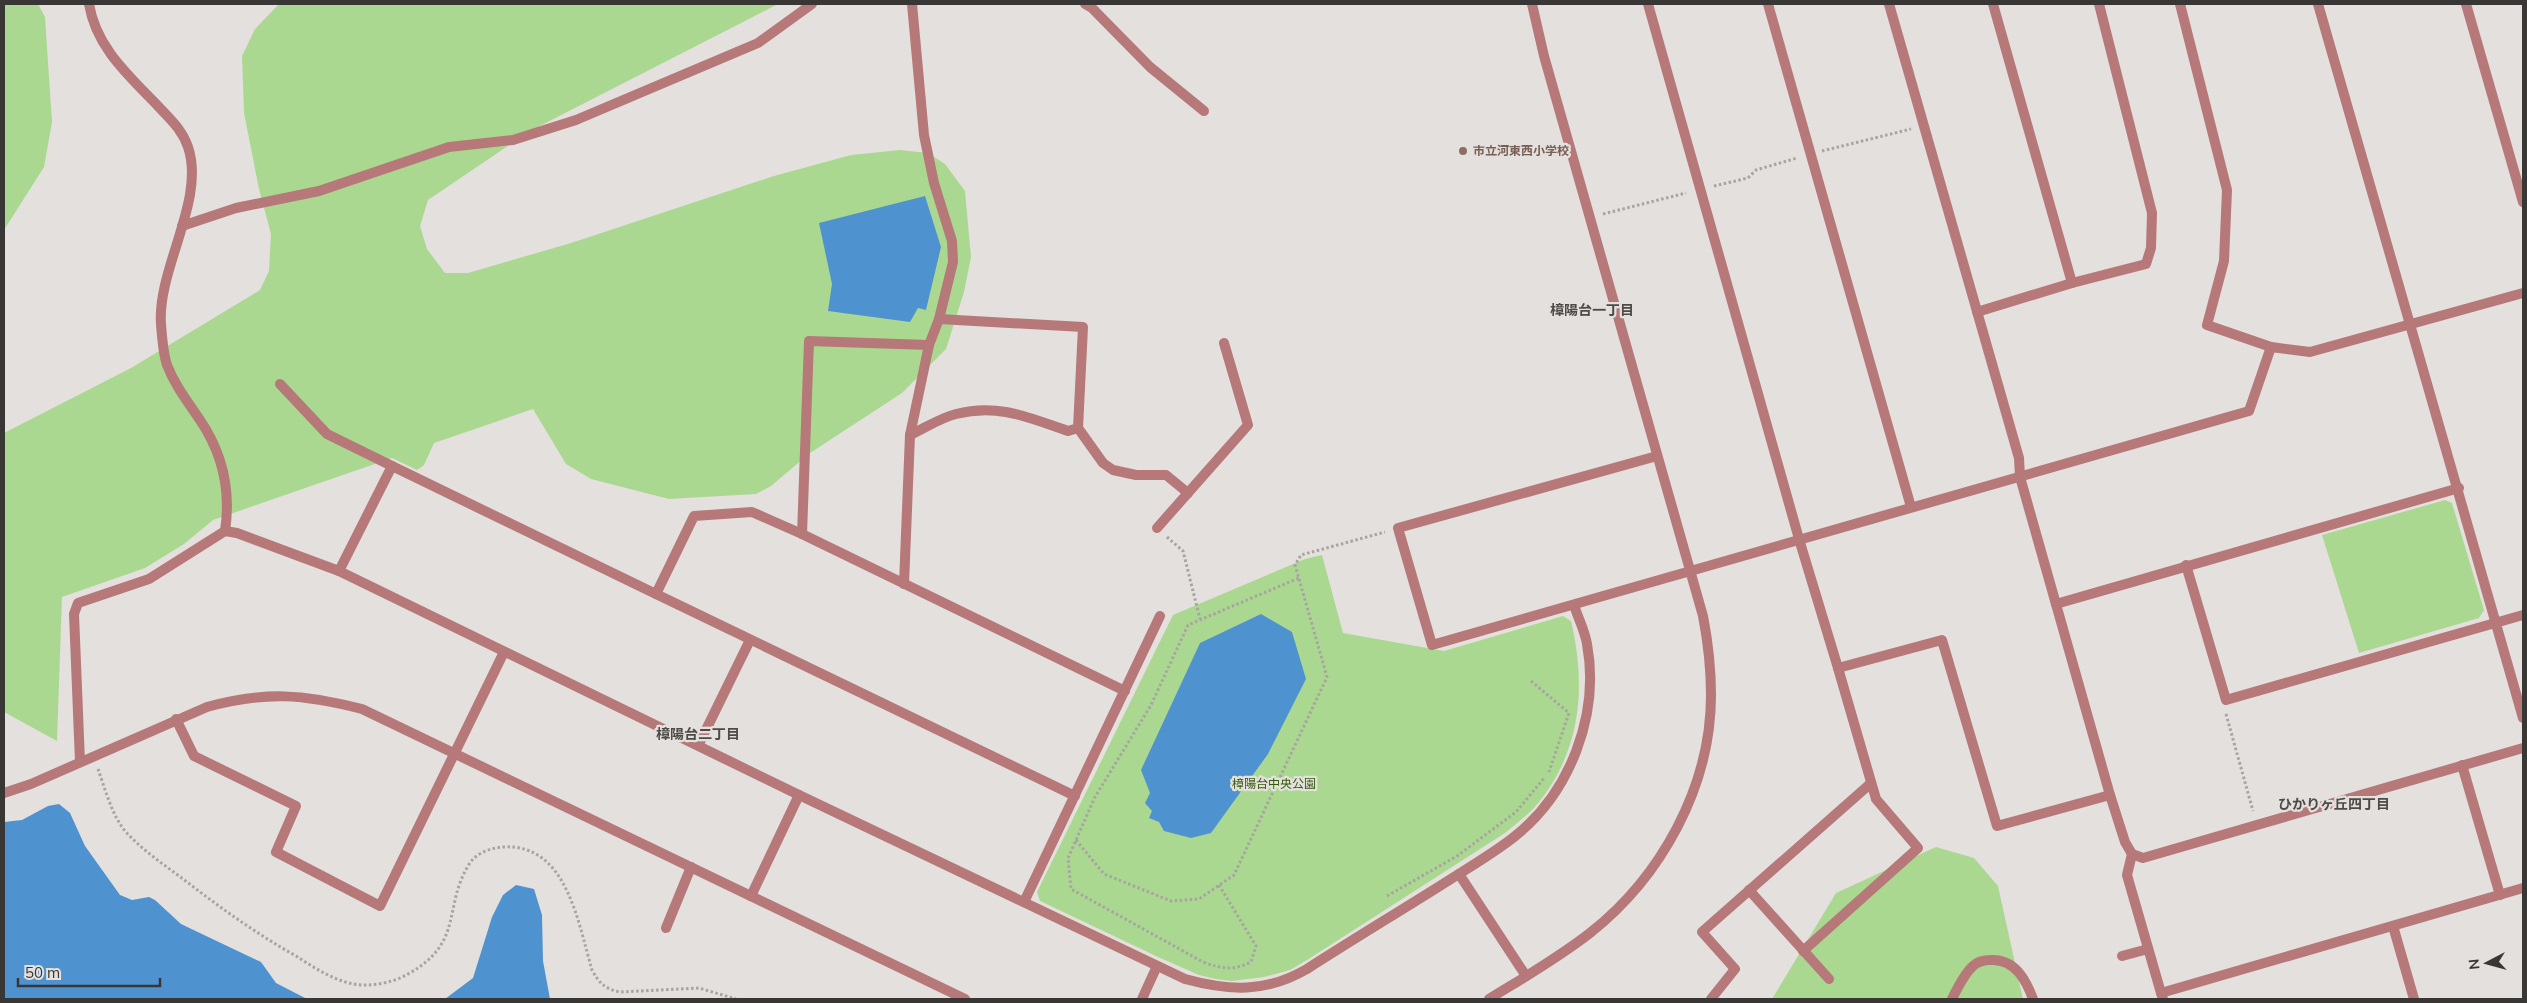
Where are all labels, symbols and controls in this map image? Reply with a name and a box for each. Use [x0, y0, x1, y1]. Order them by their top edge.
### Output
place label: 市立河東西小学校 [1473, 143, 1569, 158]
marker: 市立河東西小学校 [1457, 145, 1469, 157]
district label: 樟陽台一丁目 [1550, 301, 1634, 319]
district label: 樟陽台二丁目 [656, 725, 740, 743]
park label: 樟陽台中央公園 [1232, 776, 1316, 791]
district label: ひかりヶ丘四丁目 [2278, 795, 2390, 813]
north arrow [2462, 938, 2512, 988]
scale bar [18, 956, 160, 988]
text: N [2465, 958, 2484, 971]
text: 50 m [25, 963, 60, 982]

